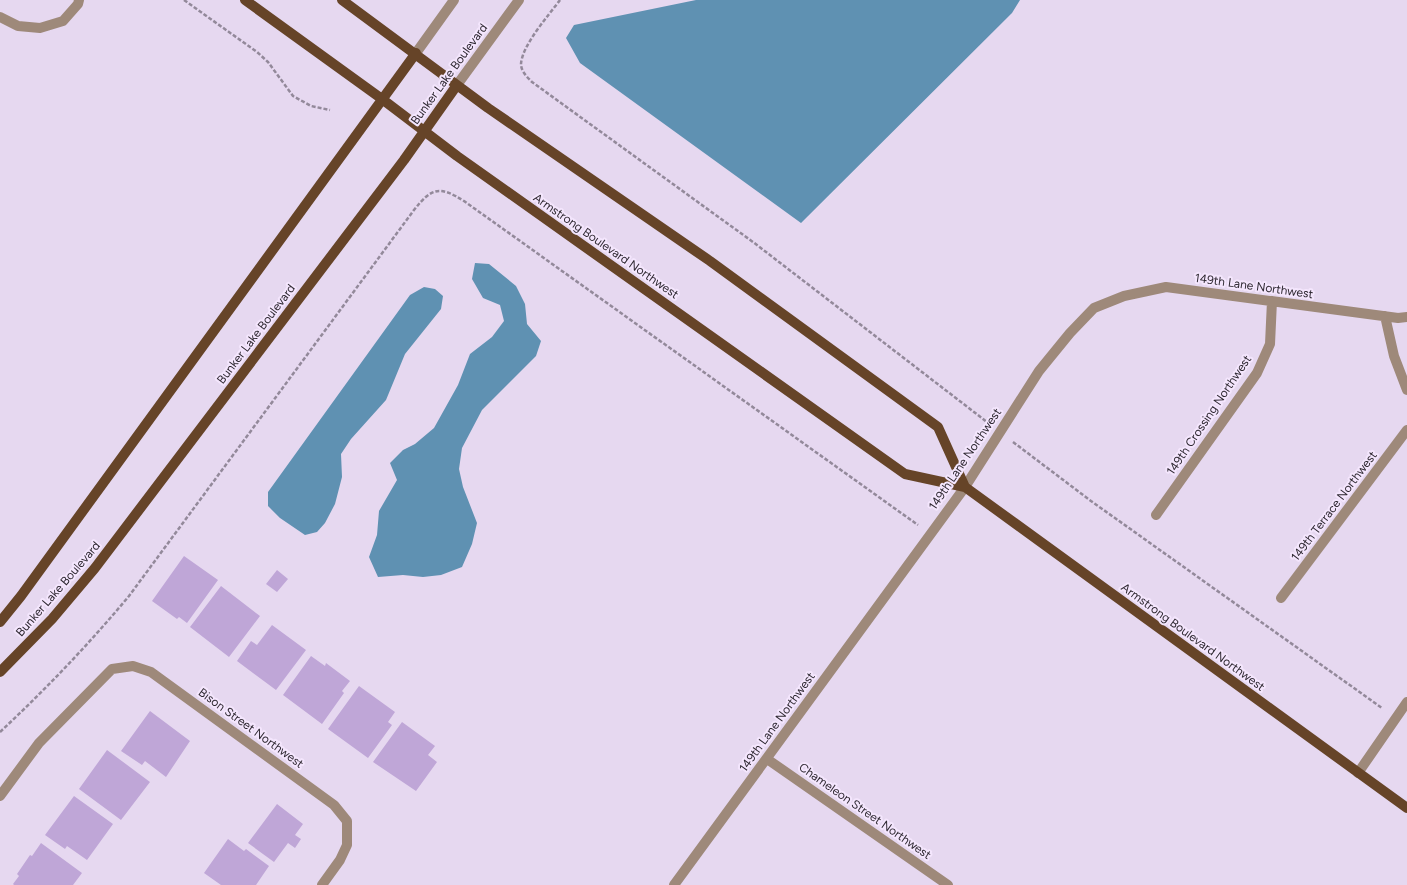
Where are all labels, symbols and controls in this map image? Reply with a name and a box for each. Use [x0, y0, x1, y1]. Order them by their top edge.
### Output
street label: Bunker Lake Boulevard [408, 21, 490, 127]
street label: Armstrong Boulevard Northwest [531, 190, 682, 302]
street label: 149th Lane Northwest [1194, 271, 1315, 301]
street label: Bunker Lake Boulevard [214, 282, 298, 386]
street label: 149th Crossing Northwest [1164, 352, 1255, 477]
street label: 149th Lane Northwest [926, 405, 1004, 512]
street label: 149th Terrace Northwest [1288, 448, 1380, 564]
street label: Bunker Lake Boulevard [13, 539, 103, 639]
street label: Armstrong Boulevard Northwest [1119, 580, 1268, 694]
street label: 149th Lane Northwest [736, 669, 818, 774]
street label: Bison Street Northwest [196, 685, 307, 771]
street label: Chameleon Street Northwest [796, 760, 934, 862]

